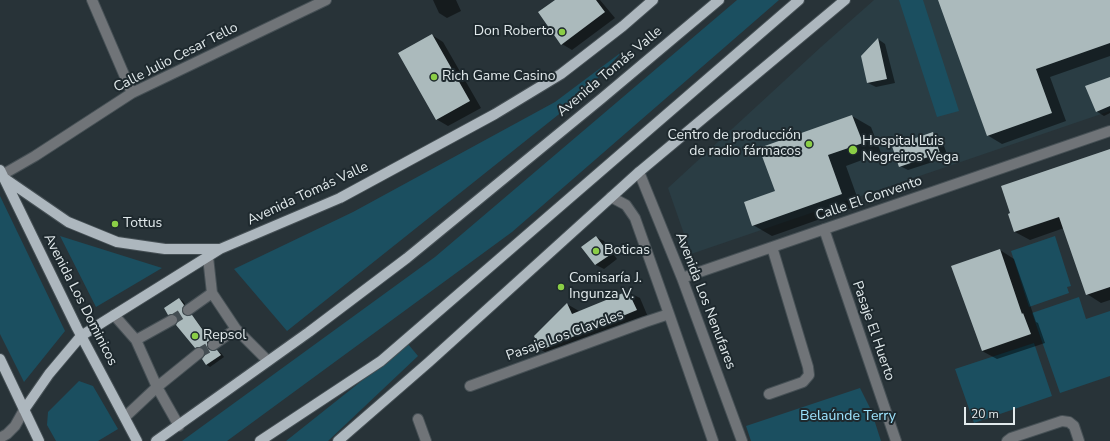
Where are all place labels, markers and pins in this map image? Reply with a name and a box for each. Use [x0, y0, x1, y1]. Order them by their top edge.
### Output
place label: Don Roberto [474, 24, 554, 40]
marker: Don Roberto [557, 27, 567, 37]
place label: Rich Game Casino [442, 69, 556, 85]
marker: Rich Game Casino [429, 72, 439, 82]
place label: Centro de producción de radio fármacos [668, 128, 801, 160]
place label: Hospital Luis Negreiros Vega [862, 134, 959, 166]
marker: Centro de producción de radio fármacos [804, 139, 814, 149]
marker: Hospital Luis Negreiros Vega [847, 144, 859, 156]
place label: Tottus [123, 216, 162, 232]
marker: Tottus [110, 219, 120, 229]
place label: Boticas [604, 243, 650, 259]
marker: Boticas [591, 246, 601, 256]
place label: Comisaría J. Ingunza V. [569, 271, 642, 304]
marker: Comisaría J. Ingunza V. [556, 282, 566, 292]
place label: Repsol [203, 328, 246, 344]
marker: Repsol [190, 331, 200, 341]

